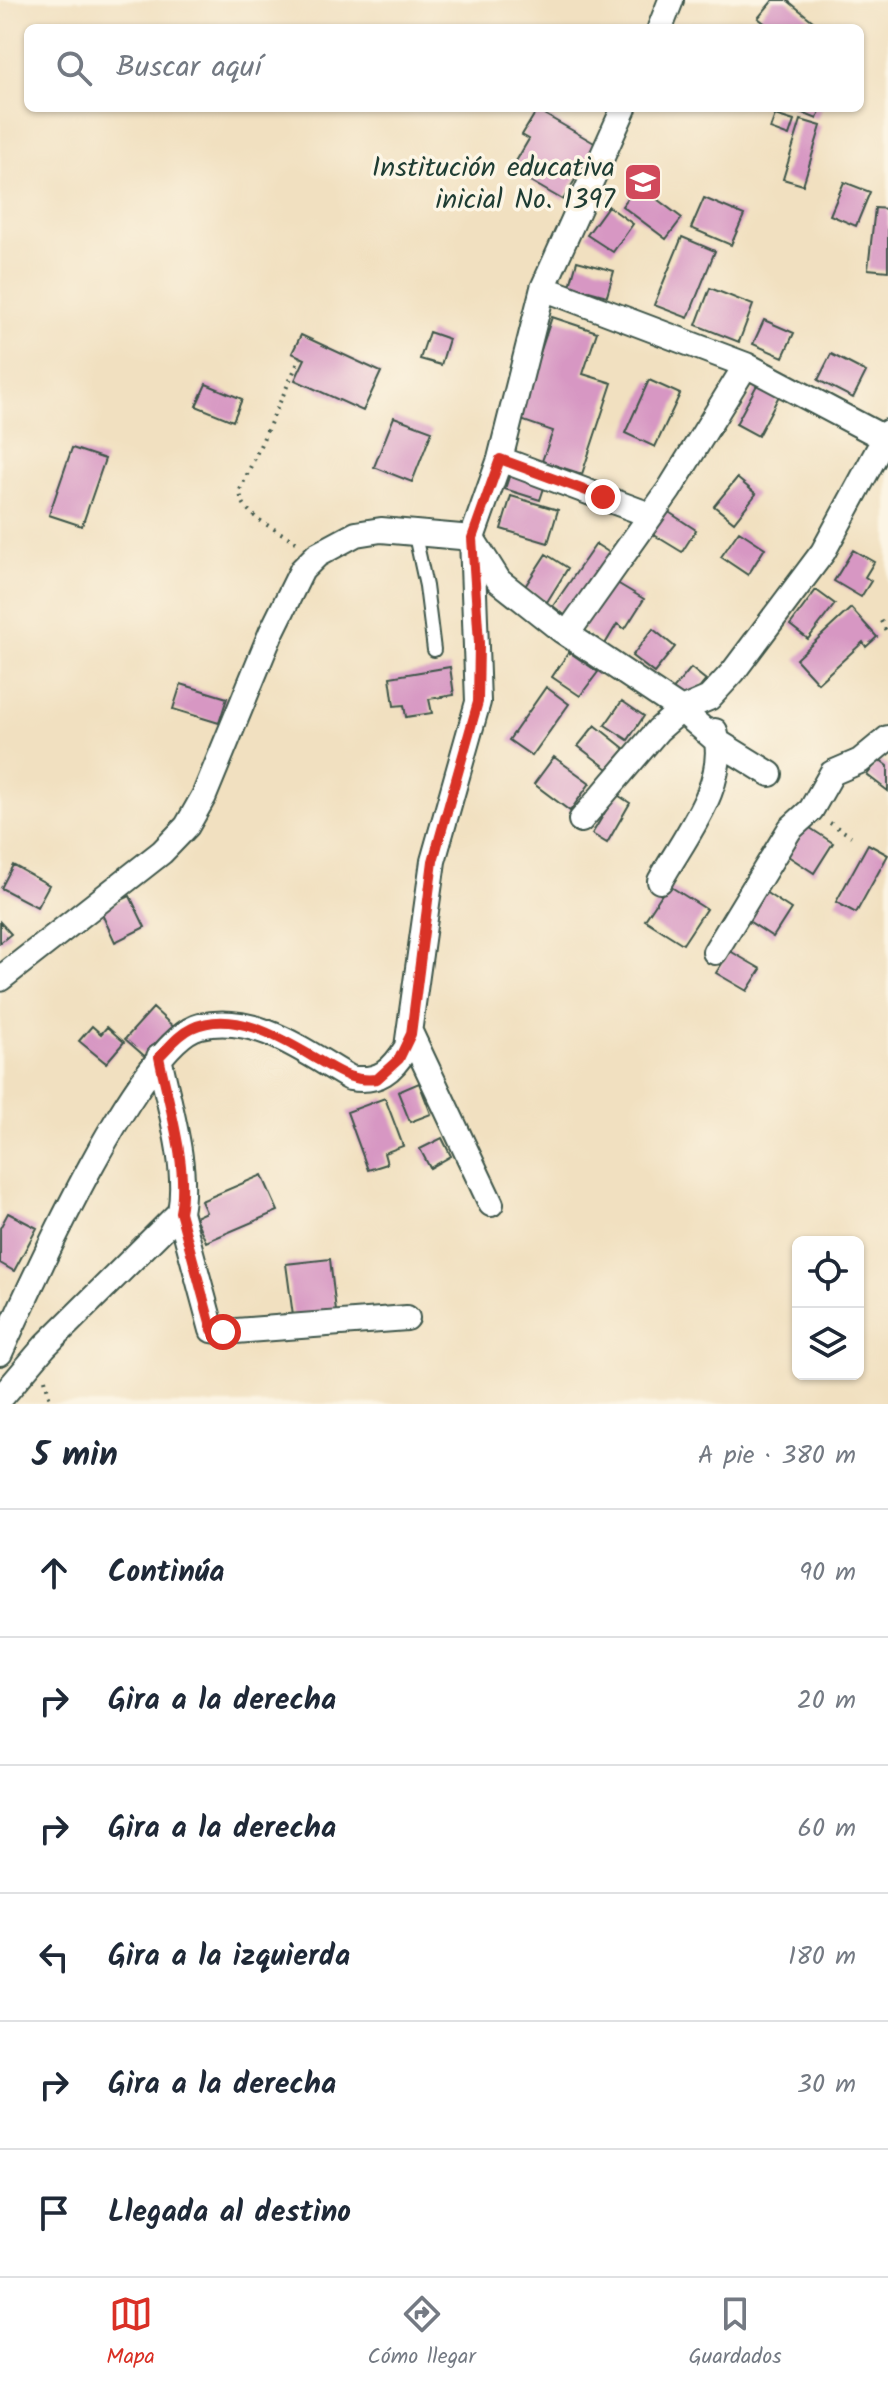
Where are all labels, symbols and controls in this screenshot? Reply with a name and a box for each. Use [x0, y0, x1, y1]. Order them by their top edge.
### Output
search box [24, 24, 864, 112]
text: Buscar aquí [116, 44, 262, 92]
icon: search [52, 46, 96, 90]
place label: Institución educativa inicial No. 1397 [372, 146, 616, 223]
school or university icon: Institución educativa inicial No. 1397 [622, 161, 664, 203]
route end [585, 479, 621, 515]
map controls [792, 1236, 864, 1380]
button: locate [792, 1236, 864, 1308]
button: layers [792, 1308, 864, 1380]
route start [205, 1314, 241, 1350]
text: 5 min [32, 1429, 118, 1483]
text: A pie · 380 m [698, 1435, 856, 1477]
text: Continúa [108, 1549, 224, 1597]
icon: ahead [32, 1551, 76, 1595]
text: 90 m [799, 1552, 856, 1594]
text: Gira a la derecha [108, 1677, 336, 1725]
icon: right [32, 1679, 76, 1723]
text: 20 m [797, 1680, 856, 1722]
text: Gira a la derecha [108, 1805, 336, 1853]
icon: right [32, 1807, 76, 1851]
text: 60 m [797, 1808, 856, 1850]
text: Gira a la izquierda [108, 1933, 350, 1981]
icon: left [32, 1935, 76, 1979]
text: 180 m [788, 1936, 856, 1978]
text: Gira a la derecha [108, 2061, 336, 2109]
icon: right [32, 2063, 76, 2107]
text: 30 m [797, 2064, 856, 2106]
text: Llegada al destino [108, 2189, 351, 2237]
icon: arrive [32, 2191, 76, 2235]
tab: Mapa [106, 2292, 155, 2375]
tab: Cómo llegar [368, 2292, 476, 2375]
tab: Guardados [688, 2292, 782, 2375]

